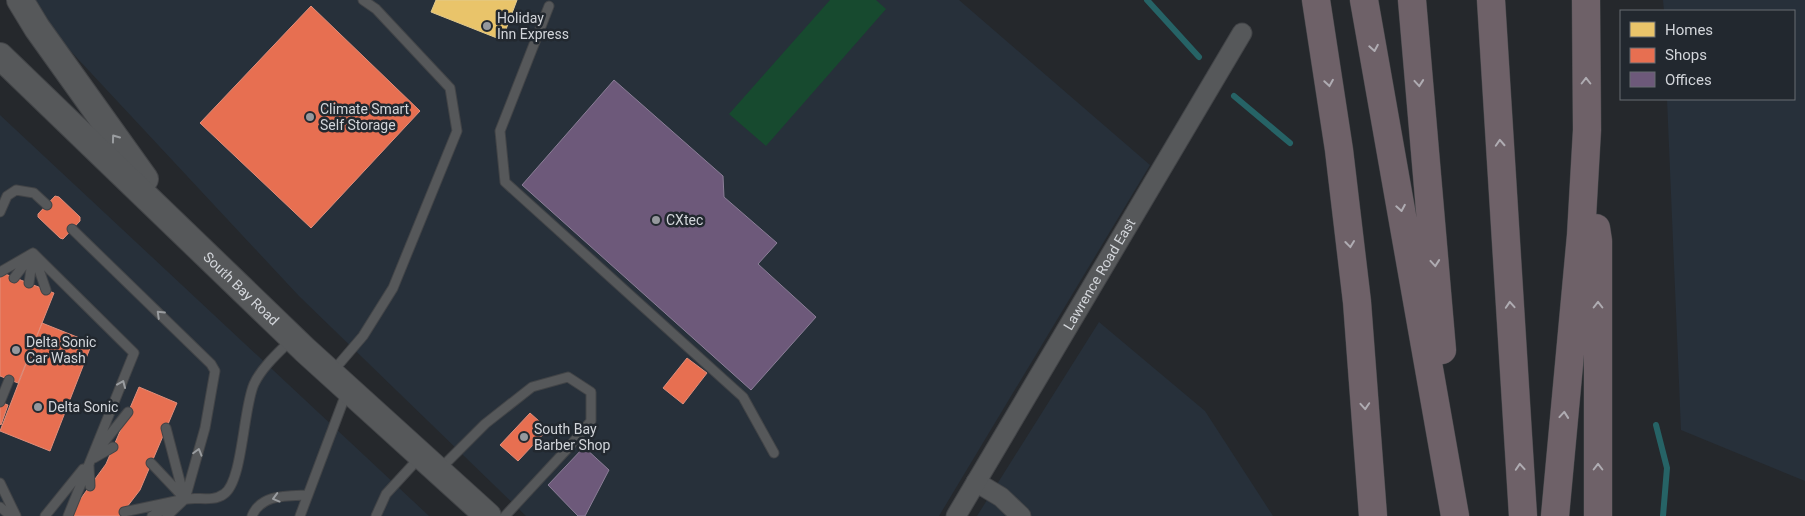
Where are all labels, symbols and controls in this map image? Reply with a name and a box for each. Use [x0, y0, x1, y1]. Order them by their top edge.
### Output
place label: Holiday Inn Express [497, 10, 569, 42]
legend [1620, 10, 1795, 100]
marker: Holiday Inn Express [481, 20, 493, 32]
text: Homes [1665, 21, 1713, 39]
one-way arrow [1368, 43, 1378, 52]
text: Shops [1665, 46, 1707, 64]
text: Offices [1665, 71, 1712, 89]
one-way arrow [1581, 77, 1591, 84]
one-way arrow [1323, 78, 1333, 87]
one-way arrow [1413, 80, 1424, 88]
place label: Climate Smart Self Storage [320, 101, 410, 133]
marker: Climate Smart Self Storage [304, 111, 316, 123]
one-way arrow [112, 134, 121, 144]
one-way arrow [1494, 139, 1505, 147]
one-way arrow [1395, 204, 1405, 212]
place label: CXtec [666, 212, 703, 228]
marker: CXtec [650, 214, 662, 226]
street label: Lawrence Road East [1060, 215, 1139, 333]
one-way arrow [1344, 240, 1355, 248]
street label: South Bay Road [200, 249, 282, 328]
one-way arrow [1429, 259, 1440, 267]
one-way arrow [1504, 301, 1515, 309]
one-way arrow [1593, 301, 1603, 308]
one-way arrow [156, 311, 165, 320]
place label: Delta Sonic Car Wash [26, 334, 96, 366]
marker: Delta Sonic Car Wash [10, 344, 22, 356]
one-way arrow [116, 380, 127, 389]
place label: Delta Sonic [48, 399, 118, 415]
marker: Delta Sonic [32, 401, 44, 413]
one-way arrow [1359, 402, 1370, 410]
one-way arrow [1559, 411, 1570, 419]
place label: South Bay Barber Shop [534, 421, 611, 453]
marker: South Bay Barber Shop [518, 431, 530, 443]
one-way arrow [192, 448, 203, 457]
one-way arrow [1515, 463, 1526, 471]
one-way arrow [1593, 463, 1603, 471]
one-way arrow [271, 492, 280, 503]

